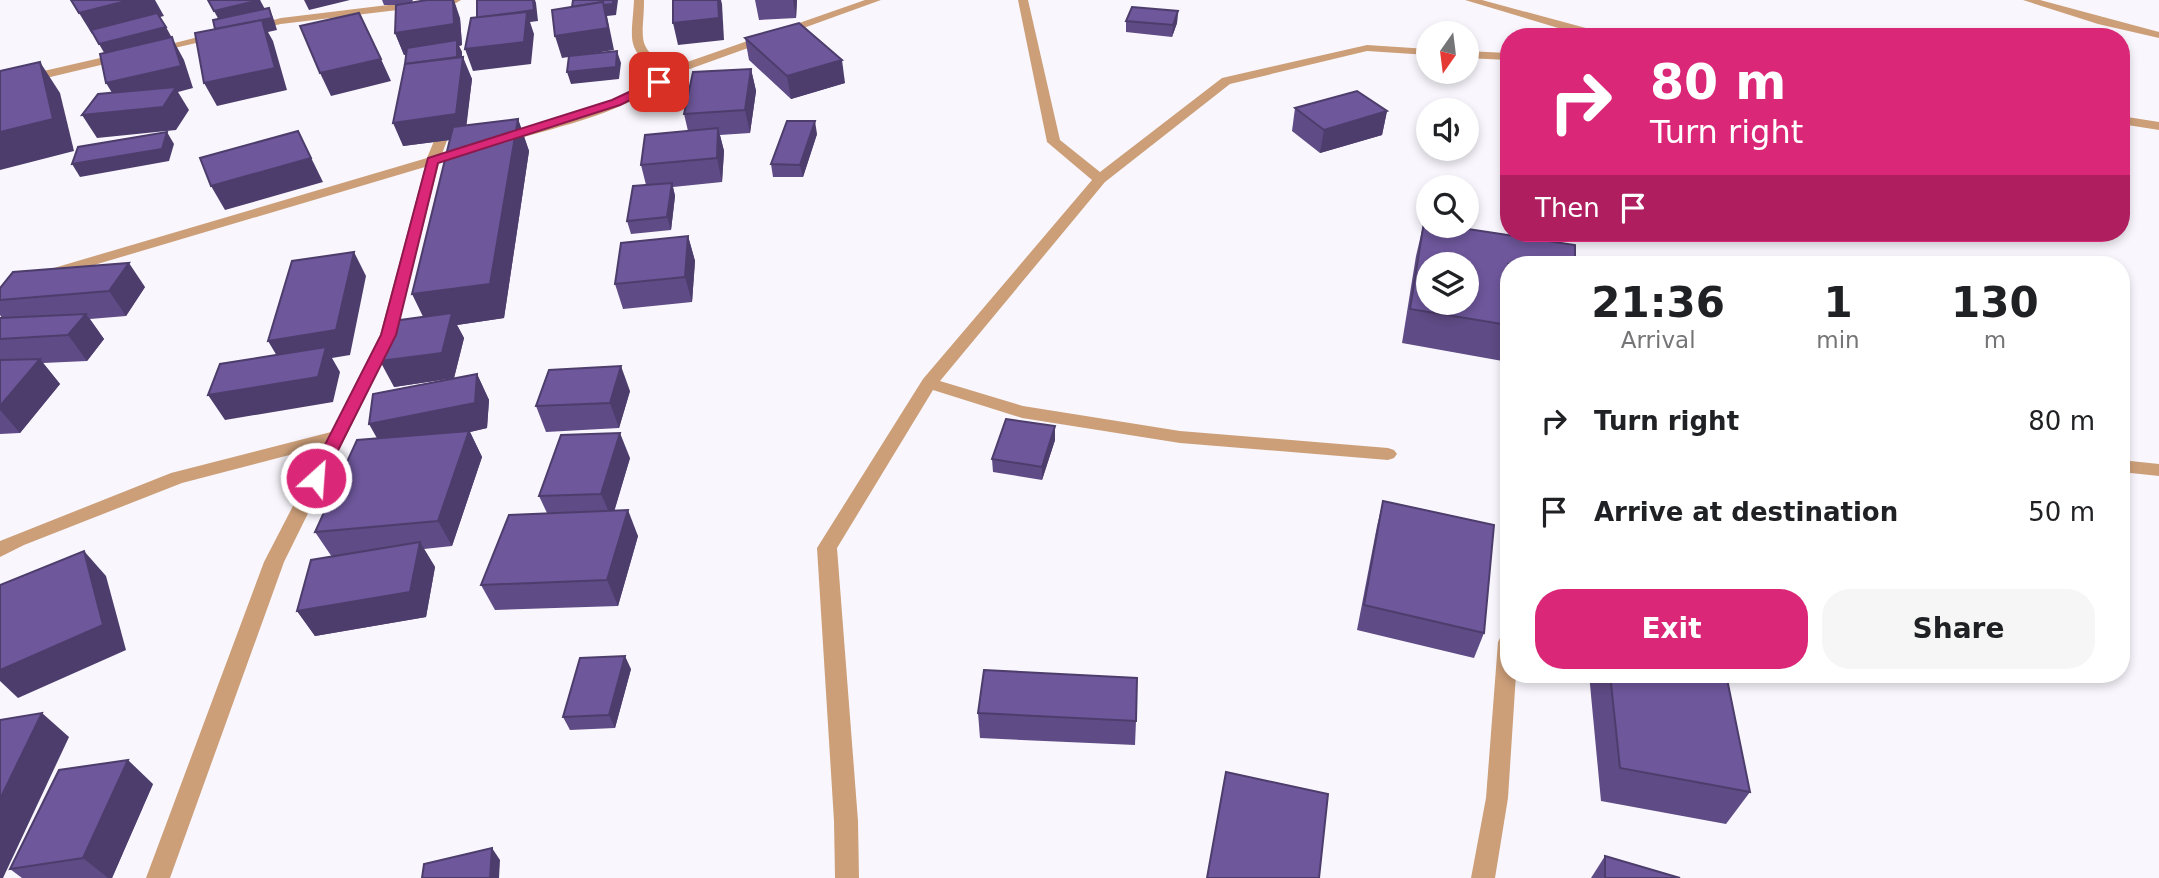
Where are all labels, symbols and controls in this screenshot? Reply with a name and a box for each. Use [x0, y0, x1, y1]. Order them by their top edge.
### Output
north arrow [1416, 21, 1479, 84]
map controls [1416, 21, 1479, 315]
pin [629, 52, 689, 112]
text: 80 m [1650, 54, 1786, 111]
icon: right [1535, 56, 1626, 147]
icon: arrive [640, 63, 678, 101]
button: sound [1416, 98, 1479, 161]
text: Turn right [1650, 113, 1803, 151]
button: search [1416, 175, 1479, 238]
icon: arrive [1614, 189, 1652, 227]
text: Then [1535, 193, 1600, 223]
button: layers [1416, 252, 1479, 315]
text: 21:36 [1591, 278, 1725, 327]
text: 1 [1823, 278, 1853, 327]
text: 130 [1951, 278, 2039, 327]
text: Arrival [1621, 327, 1696, 353]
text: min [1816, 327, 1860, 353]
text: m [1984, 327, 2006, 353]
icon: right [1535, 402, 1573, 440]
text: Turn right [1594, 406, 1739, 436]
text: 80 m [2028, 406, 2095, 436]
position arrow [279, 441, 353, 515]
icon: arrive [1535, 493, 1573, 531]
text: Arrive at destination [1594, 497, 1898, 527]
text: 50 m [2028, 497, 2095, 527]
button: Exit [1535, 589, 1808, 669]
button: Share [1822, 589, 2095, 669]

